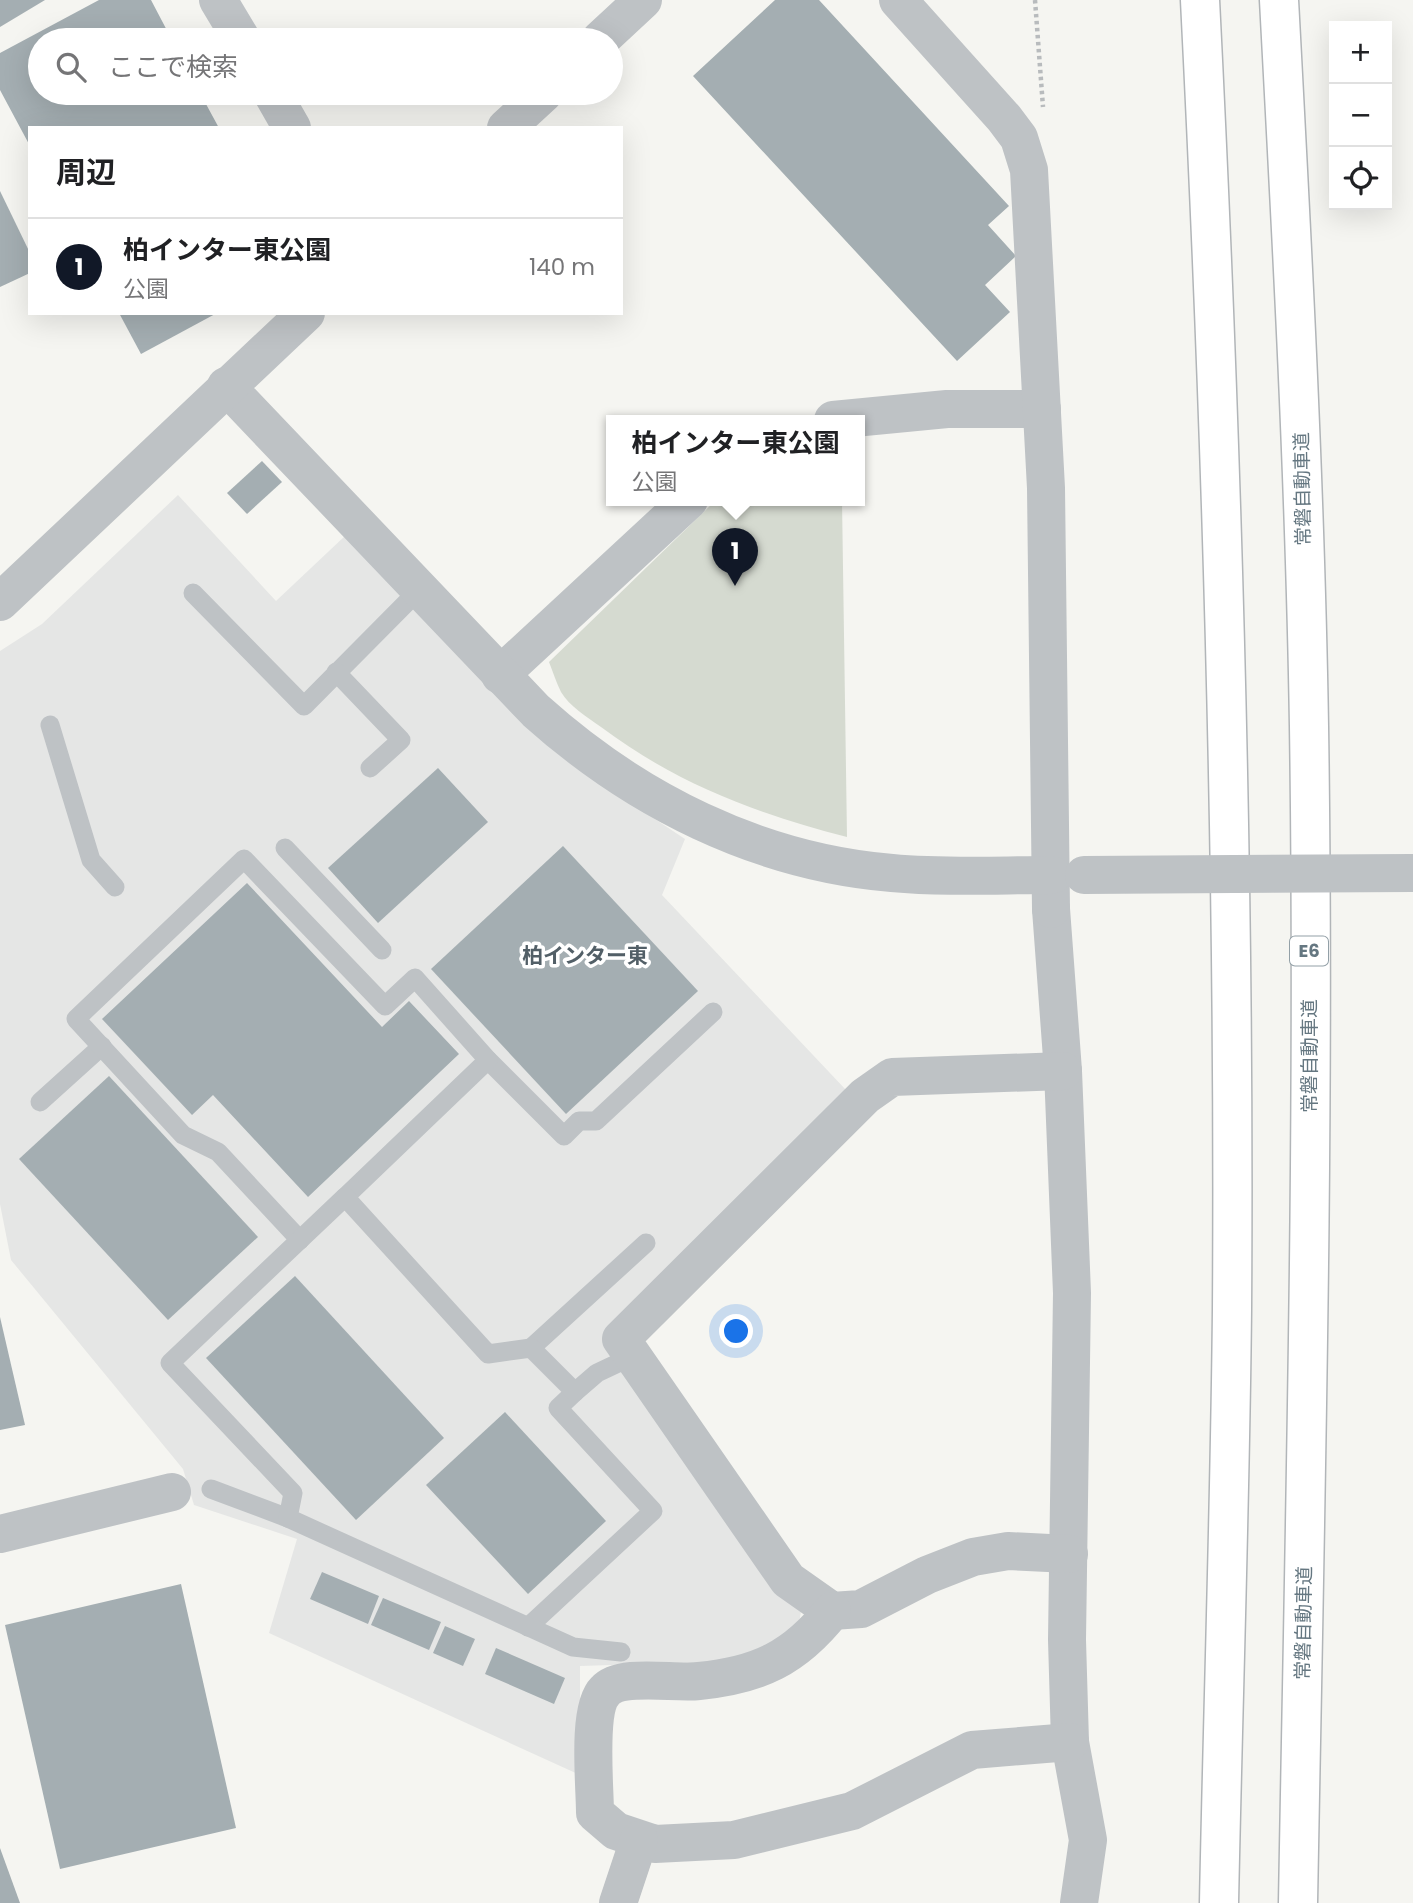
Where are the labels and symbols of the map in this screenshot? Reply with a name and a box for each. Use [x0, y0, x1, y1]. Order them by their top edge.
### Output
street label: 常磐自動車道 [1288, 432, 1317, 546]
pin: 1 [712, 528, 758, 586]
road number: E6 [1290, 936, 1328, 966]
district label: 柏インター東 [522, 941, 648, 970]
street label: 常磐自動車道 [1296, 999, 1323, 1113]
your location [719, 1314, 753, 1348]
street label: 常磐自動車道 [1289, 1566, 1318, 1680]

